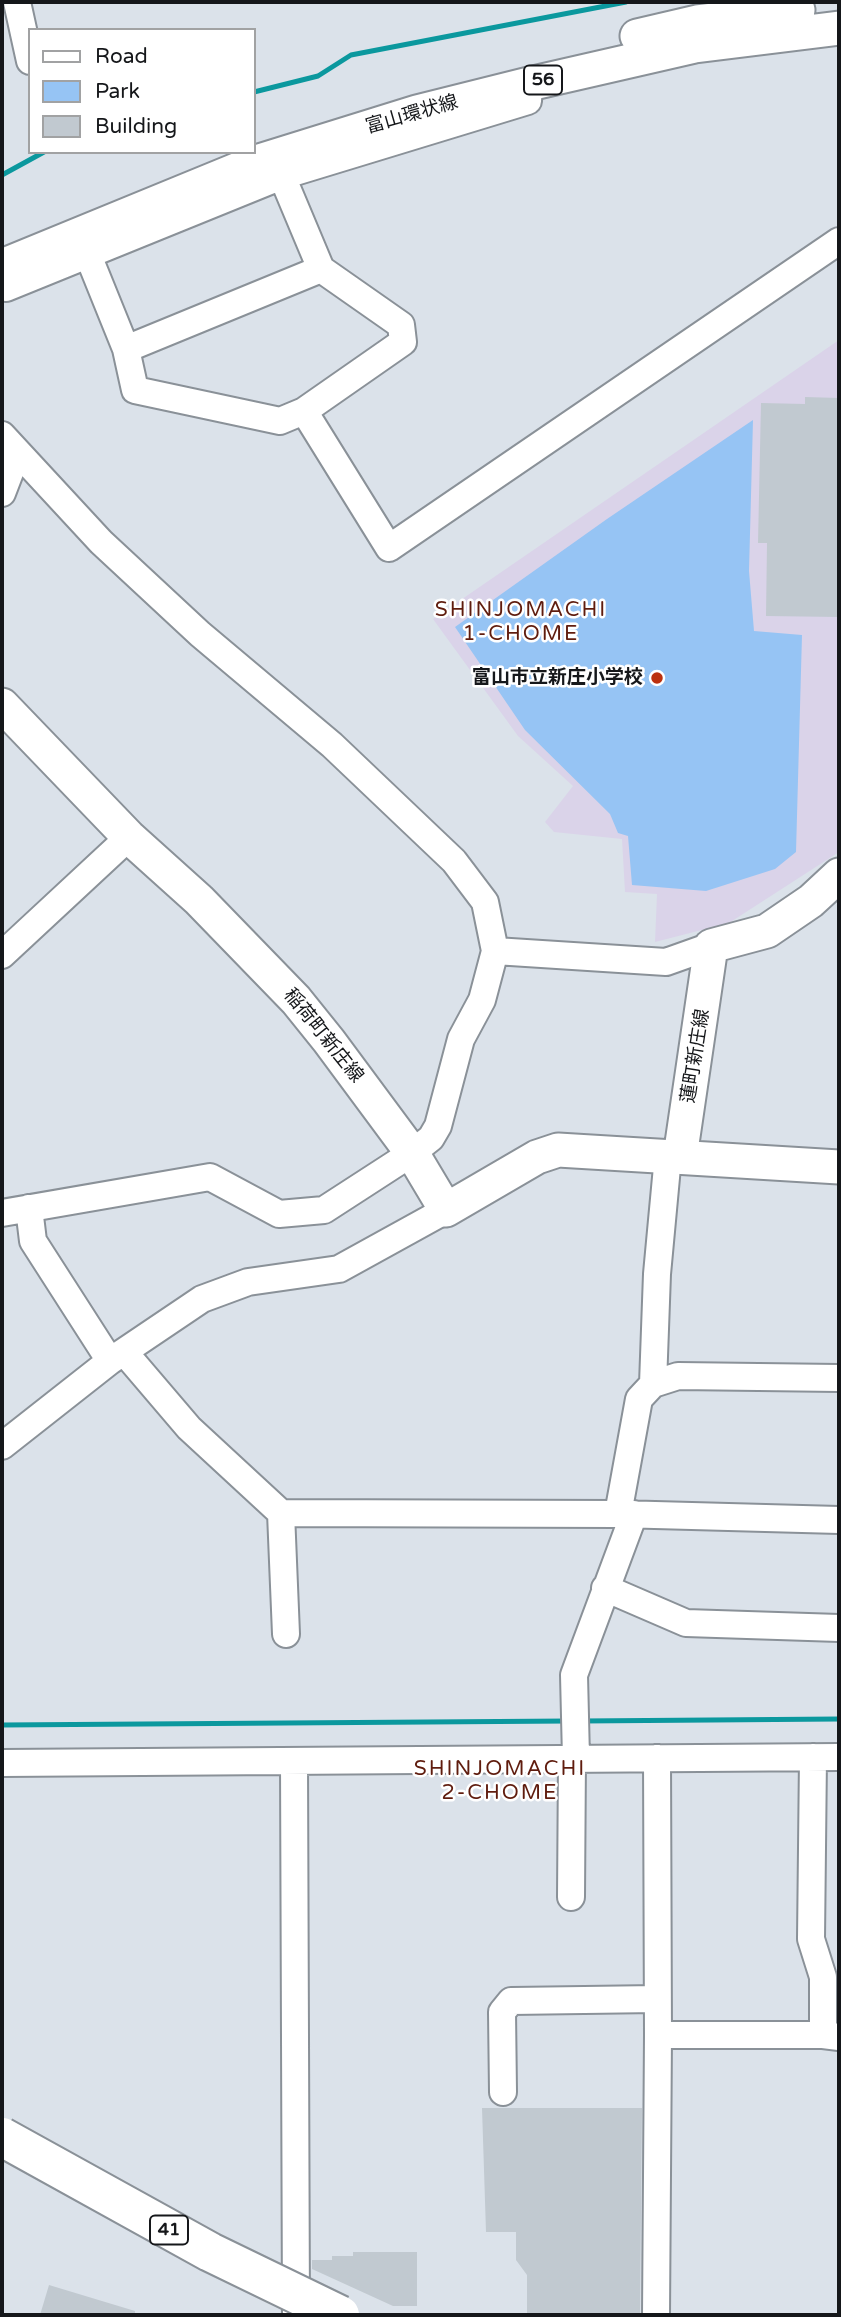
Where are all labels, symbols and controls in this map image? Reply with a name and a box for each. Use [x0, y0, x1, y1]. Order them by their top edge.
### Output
legend [28, 28, 256, 154]
text: Road [95, 44, 148, 69]
road number: 56 [524, 66, 562, 94]
text: Park [95, 79, 140, 104]
street label: 富山環状線 [363, 91, 461, 139]
text: Building [95, 114, 177, 139]
district label: SHINJOMACHI 1-CHOME [436, 597, 606, 647]
place label: 富山市立新庄小学校 [472, 667, 643, 689]
marker: 富山市立新庄小学校 [649, 670, 665, 686]
street label: 稲荷町新庄線 [278, 985, 368, 1087]
street label: 蓮町新庄線 [677, 1007, 715, 1105]
district label: SHINJOMACHI 2-CHOME [415, 1756, 585, 1806]
road number: 41 [150, 2216, 188, 2244]

